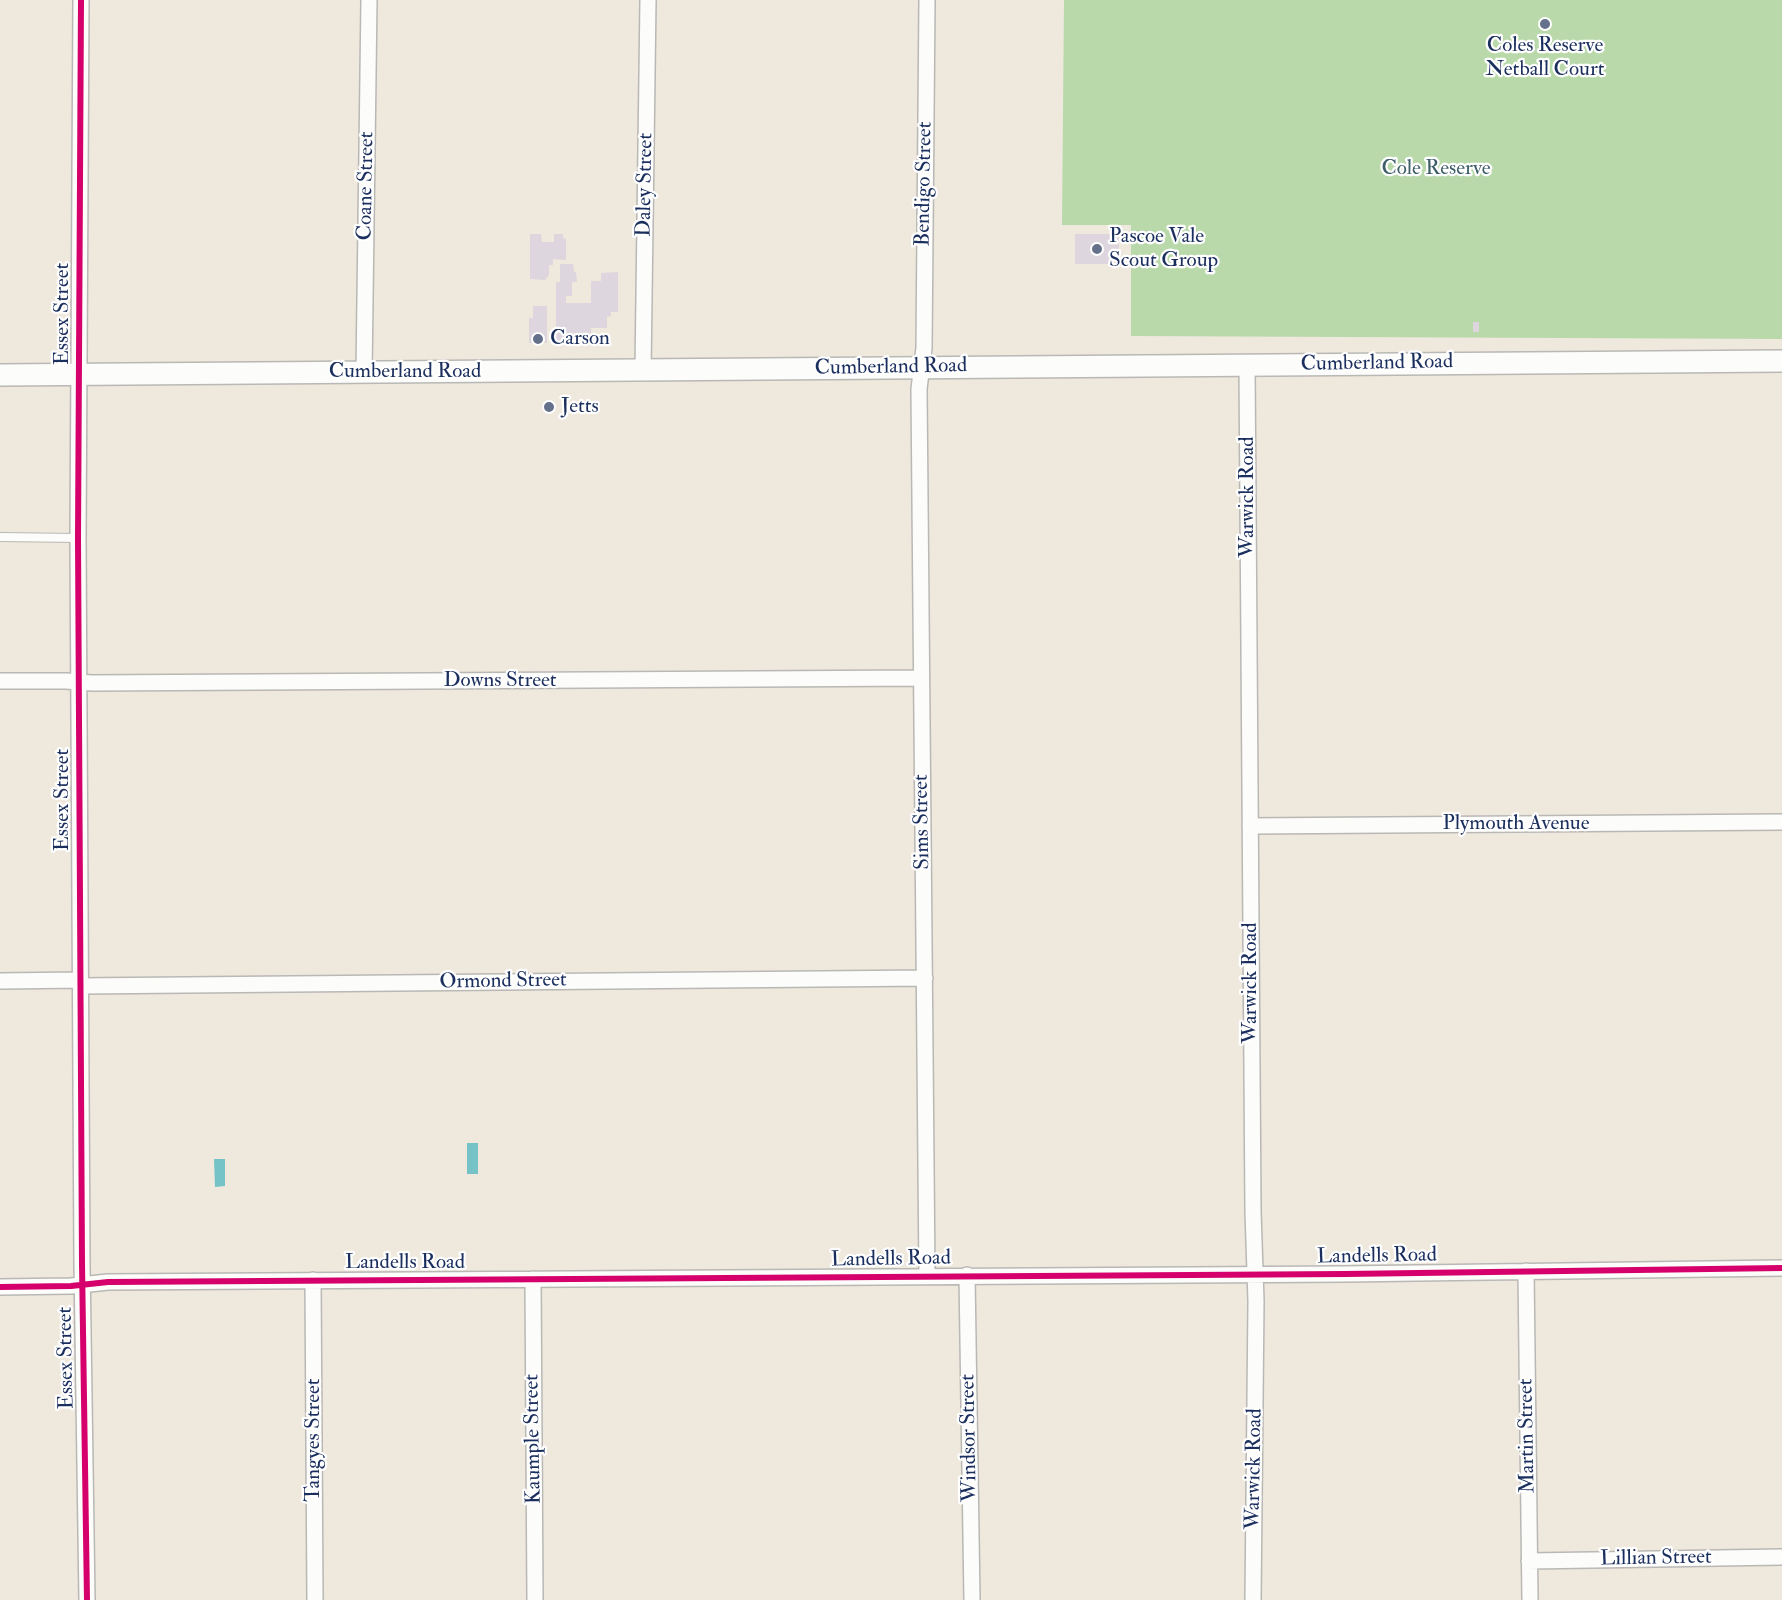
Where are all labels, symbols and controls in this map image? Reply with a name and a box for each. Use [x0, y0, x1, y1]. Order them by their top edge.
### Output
marker: Coles Reserve Netball Court [1538, 17, 1552, 31]
place label: Coles Reserve Netball Court [1485, 33, 1605, 83]
street label: Bendigo Street [911, 121, 939, 247]
street label: Coane Street [353, 131, 381, 241]
street label: Daley Street [632, 133, 660, 237]
park label: Cole Reserve [1381, 156, 1491, 182]
place label: Pascoe Vale Scout Group [1109, 224, 1218, 274]
marker: Pascoe Vale Scout Group [1090, 242, 1104, 256]
street label: Essex Street [50, 263, 76, 365]
place label: Carson [550, 326, 610, 352]
marker: Carson [531, 332, 545, 346]
street label: Cumberland Road [1301, 350, 1453, 378]
street label: Cumberland Road [815, 354, 967, 382]
street label: Cumberland Road [329, 359, 481, 385]
place label: Jetts [561, 394, 599, 420]
marker: Jetts [542, 400, 556, 414]
street label: Warwick Road [1235, 436, 1261, 558]
street label: Downs Street [443, 668, 557, 694]
street label: Essex Street [50, 749, 76, 851]
street label: Sims Street [910, 774, 936, 870]
street label: Plymouth Avenue [1443, 811, 1589, 837]
street label: Warwick Road [1238, 922, 1264, 1044]
street label: Ormond Street [439, 968, 567, 996]
street label: Landells Road [1317, 1243, 1437, 1271]
street label: Landells Road [831, 1246, 951, 1274]
street label: Landells Road [345, 1250, 465, 1276]
street label: Essex Street [54, 1306, 80, 1410]
street label: Kaumple Street [520, 1374, 548, 1504]
street label: Windsor Street [956, 1374, 984, 1502]
street label: Tangyes Street [301, 1378, 327, 1502]
street label: Martin Street [1514, 1378, 1542, 1494]
street label: Warwick Road [1241, 1408, 1269, 1530]
street label: Lillian Street [1600, 1545, 1712, 1573]

